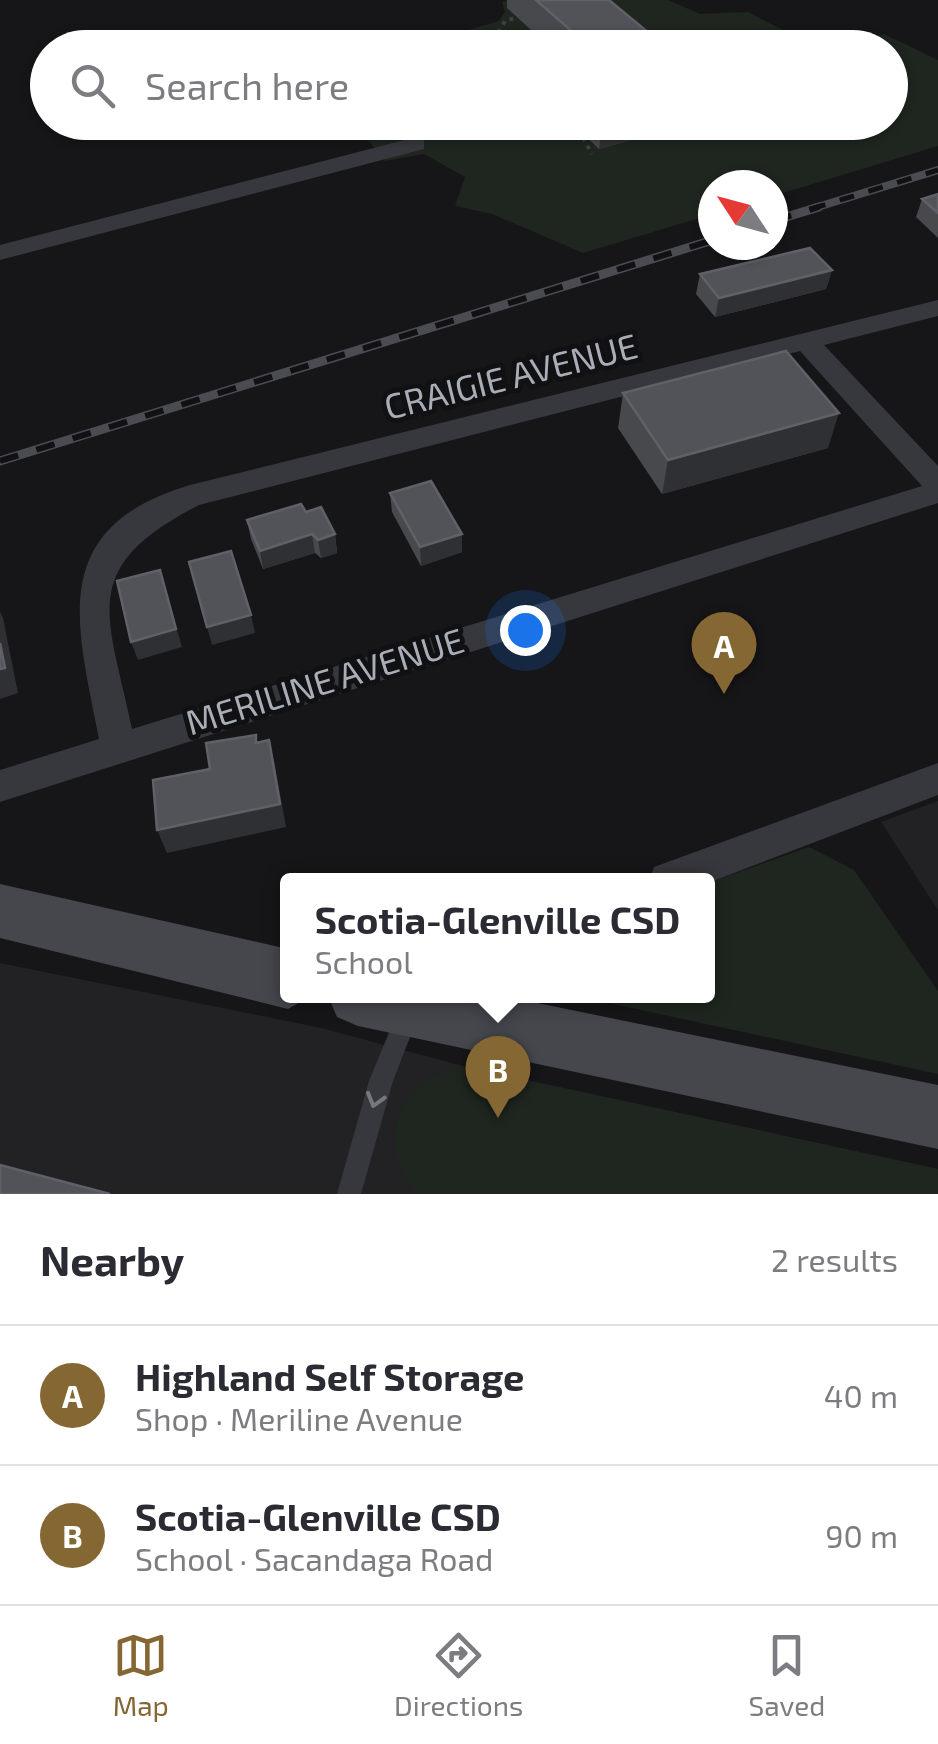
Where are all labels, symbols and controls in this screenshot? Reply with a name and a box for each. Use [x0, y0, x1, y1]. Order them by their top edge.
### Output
search box [30, 30, 908, 140]
icon: search [65, 58, 120, 113]
text: Search here [145, 62, 349, 108]
north arrow [698, 170, 788, 260]
street label: CRAIGIE AVENUE [380, 323, 641, 427]
your location [500, 605, 551, 656]
pin: A [692, 612, 756, 694]
street label: MERILINE AVENUE [180, 618, 469, 742]
popup [280, 873, 715, 1003]
text: Scotia-Glenville CSD [315, 896, 680, 942]
text: School [315, 942, 413, 980]
pin: B [466, 1036, 530, 1118]
one-way arrow [366, 1091, 387, 1108]
text: Nearby [40, 1234, 184, 1284]
text: 2 results [771, 1240, 898, 1278]
text: Highland Self Storage [135, 1353, 524, 1399]
text: A [62, 1376, 83, 1414]
text: 40 m [824, 1376, 898, 1414]
text: Shop · Meriline Avenue [135, 1399, 463, 1437]
text: Scotia-Glenville CSD [135, 1493, 501, 1539]
text: B [62, 1516, 83, 1554]
text: 90 m [825, 1516, 898, 1554]
text: School · Sacandaga Road [135, 1539, 493, 1577]
tab: Map [113, 1628, 169, 1722]
tab: Directions [394, 1628, 523, 1722]
tab: Saved [749, 1628, 825, 1722]

